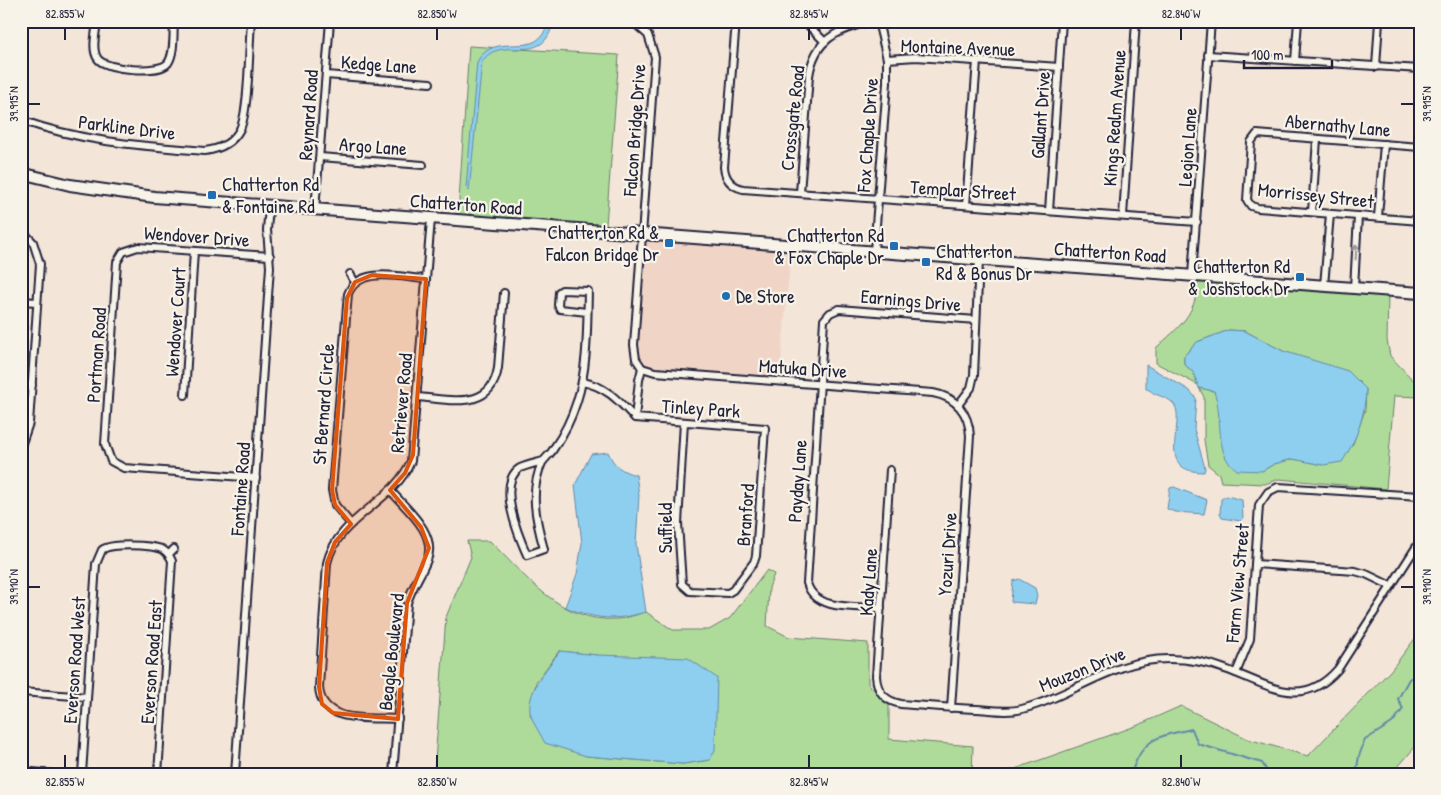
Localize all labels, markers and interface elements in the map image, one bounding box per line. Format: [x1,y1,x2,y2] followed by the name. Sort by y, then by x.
[46,5,85,22] text: 82.855°W
[417,5,457,22] text: 82.850°W
[790,5,829,22] text: 82.845°W
[1162,5,1201,22] text: 82.840°W
[900,32,1016,62] street label: Montaine Avenue
[1244,38,1331,70] scale bar
[1251,44,1284,65] text: 100 m
[340,48,418,80] street label: Kedge Lane
[1096,48,1132,187] street label: Kings Realm Avenue
[616,63,652,198] street label: Falcon Bridge Drive
[774,64,811,172] street label: Crossgate Road
[292,68,324,161] street label: Reynard Road
[1024,70,1056,160] street label: Gallant Drive
[850,77,884,194] street label: Fox Chaple Drive
[5,86,22,122] text: 39.915°N
[1418,86,1435,122] text: 39.915°N
[1171,106,1203,187] street label: Legion Lane
[1284,107,1392,143] street label: Abernathy Lane
[77,108,177,146] street label: Parkline Drive
[338,131,408,161] street label: Argo Lane
[222,171,320,219] place label: Chatterton Rd & Fontaine Rd
[909,173,1017,207] street label: Templar Street
[1257,176,1376,214] street label: Morrissey Street
[409,187,523,221] street label: Chatterton Road
[206,189,218,201] marker: Chatterton Rd & Fontaine Rd
[143,219,251,253] street label: Wendover Drive
[545,219,660,267] place label: Chatterton Rd & Falcon Bridge Dr
[775,222,885,270] place label: Chatterton Rd & Fox Chaple Dr
[1053,235,1167,269] street label: Chatterton Road
[663,237,675,249] marker: Chatterton Rd & Falcon Bridge Dr
[936,238,1033,286] place label: Chatterton Rd & Bonus Dr
[888,240,900,252] marker: Chatterton Rd & Fox Chaple Dr
[1351,244,1360,260] one-way arrow
[1188,253,1291,301] place label: Chatterton Rd & Joshstock Dr
[920,256,932,268] marker: Chatterton Rd & Bonus Dr
[158,266,192,377] street label: Wendover Court
[1294,271,1306,283] marker: Chatterton Rd & Joshstock Dr
[736,283,795,309] place label: De Store
[860,283,963,317] street label: Earnings Drive
[720,290,732,302] marker: De Store
[80,306,112,403] street label: Portman Road
[306,342,340,465] street label: St Bernard Circle
[384,352,418,454] street label: Retriever Road
[758,352,848,384] street label: Matuka Drive
[661,392,741,424] street label: Tinley Park
[781,438,813,523] street label: Payday Lane
[224,441,256,537] street label: Fontaine Road
[730,482,760,547] street label: Branford
[652,502,678,553] street label: Suffield
[931,511,963,597] street label: Yozuri Drive
[1219,522,1255,644] street label: Farm View Street
[853,547,883,617] street label: Kady Lane
[5,569,22,605] text: 39.910°N
[1418,569,1435,605] text: 39.910°N
[372,592,410,712] street label: Beagle Boulevard
[57,595,91,724] street label: Everson Road West
[134,599,168,725] street label: Everson Road East
[1035,640,1129,698] street label: Mouzon Drive
[46,773,85,790] text: 82.855°W
[417,773,457,790] text: 82.850°W
[790,773,829,790] text: 82.845°W
[1162,773,1201,790] text: 82.840°W

